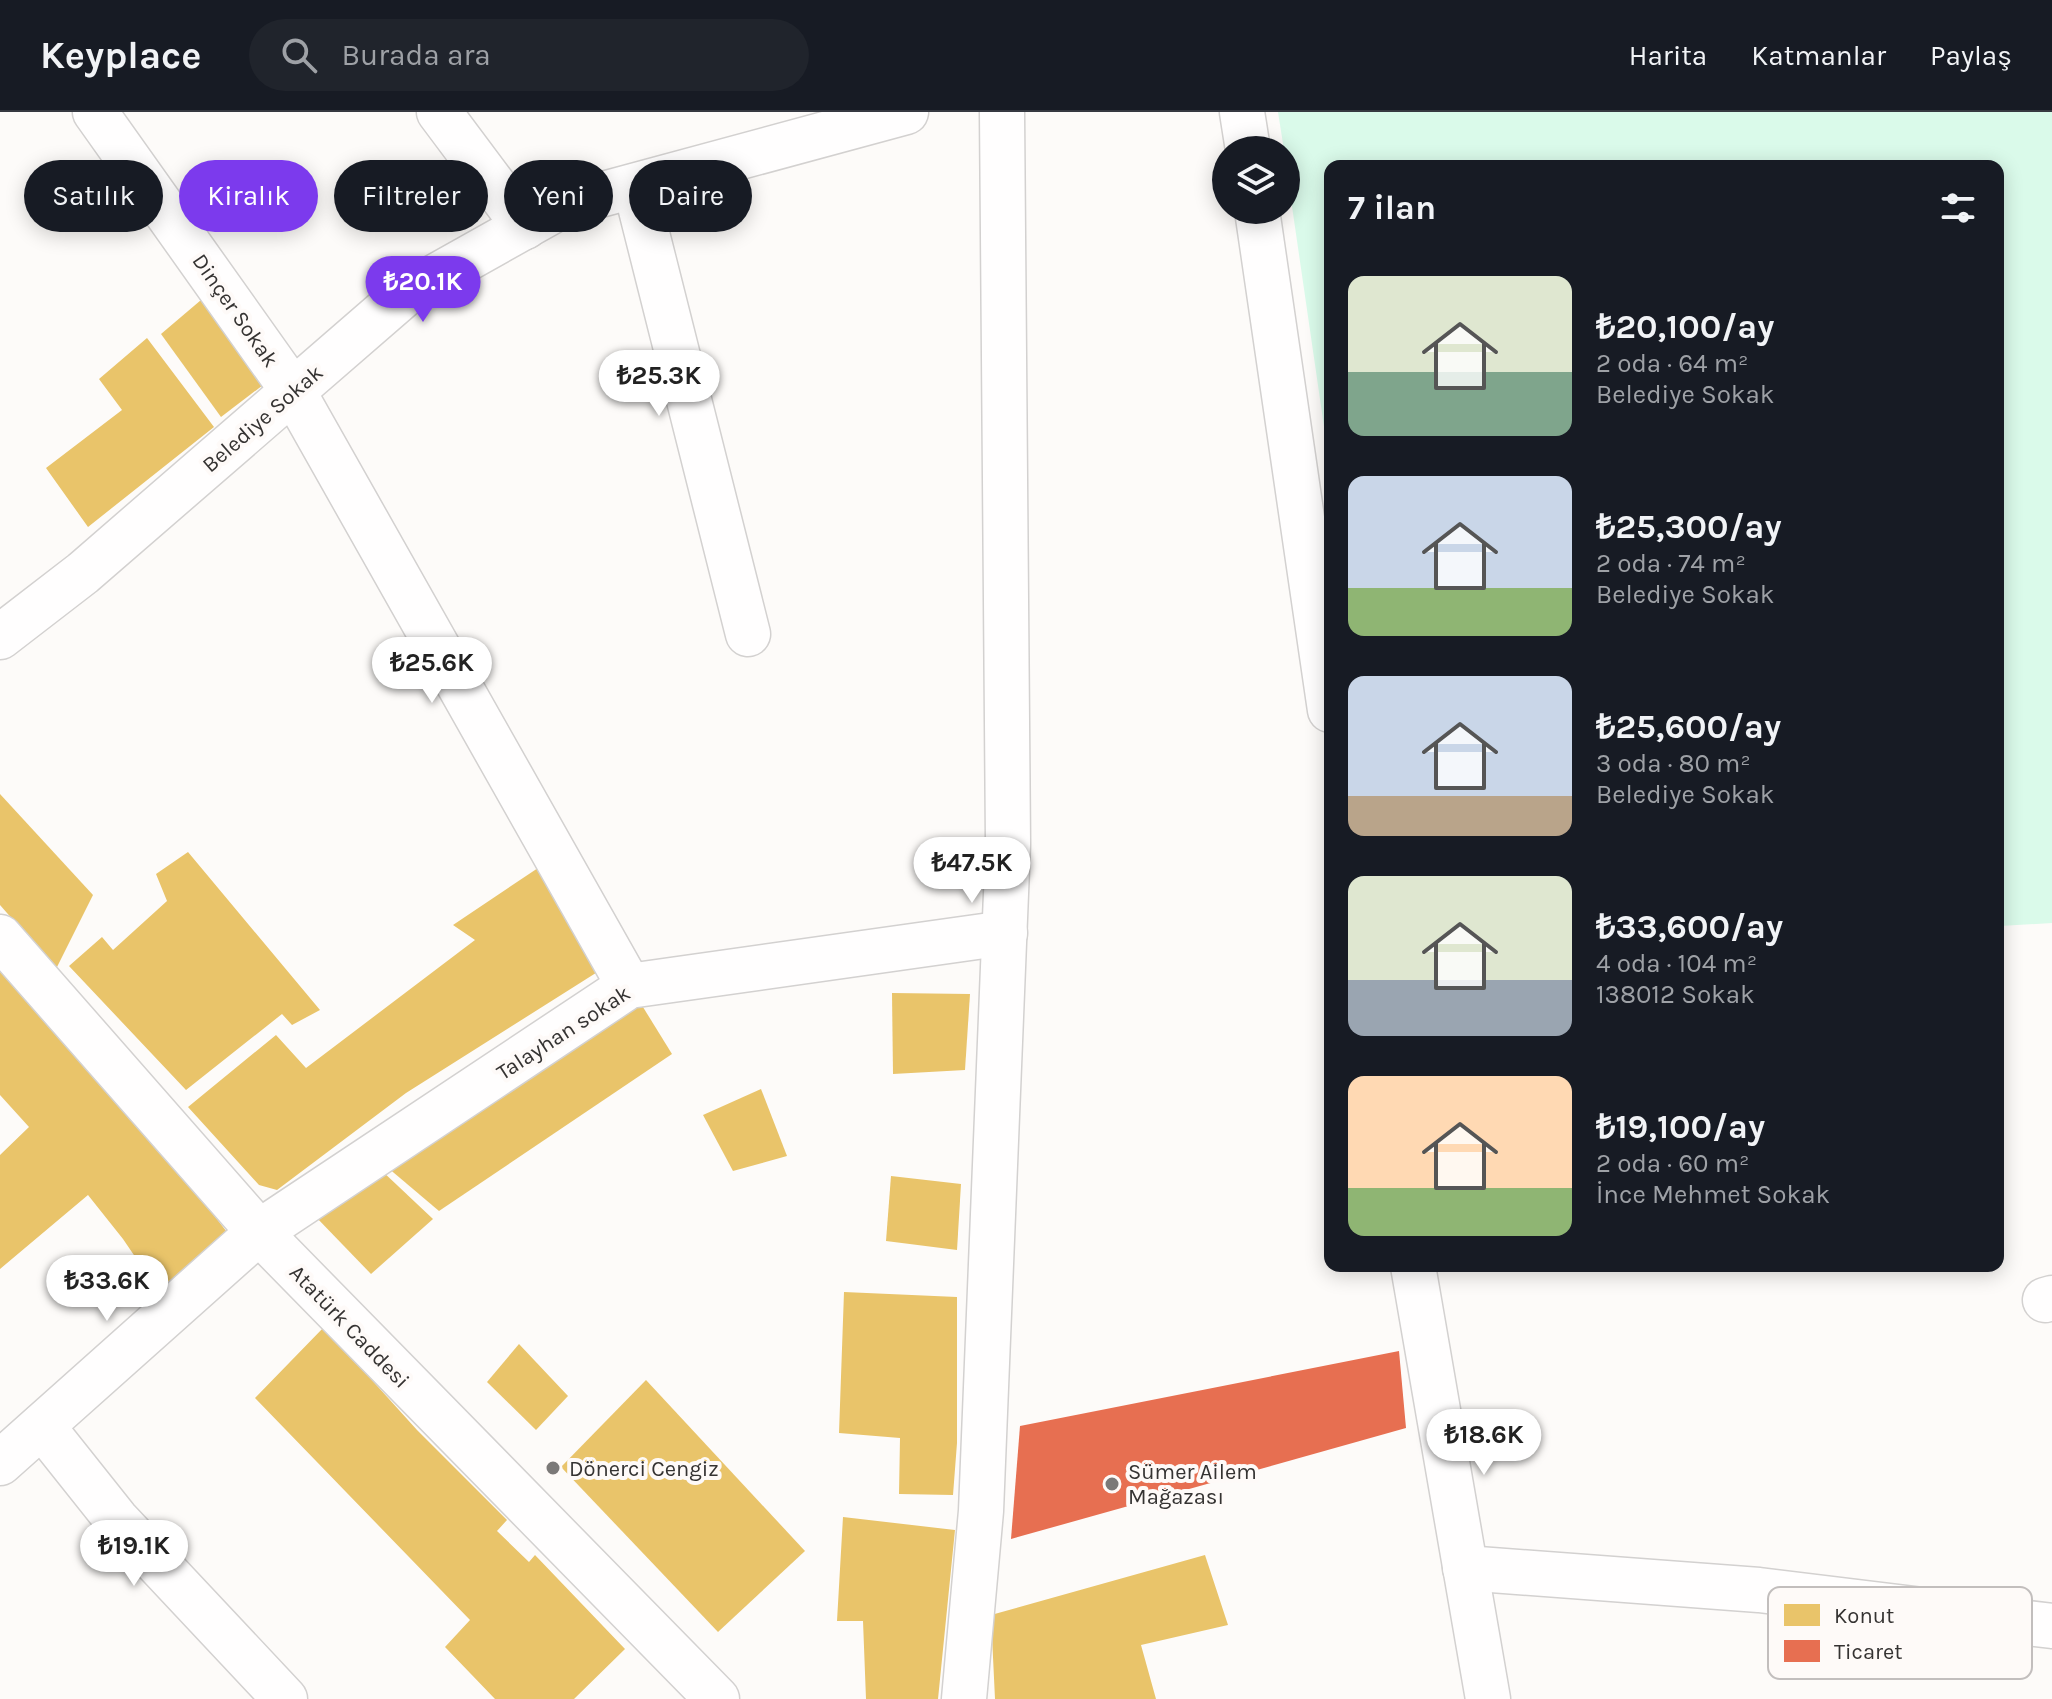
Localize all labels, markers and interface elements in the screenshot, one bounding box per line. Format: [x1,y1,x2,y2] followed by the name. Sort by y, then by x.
[249,19,809,91] search box
[40,33,201,78] text: Keyplace
[277,33,321,77] icon: search
[341,37,491,73] text: Burada ara
[1629,39,1707,72] text: Harita
[1751,39,1886,72] text: Katmanlar
[1930,39,2012,72] text: Paylaş
[1212,136,1300,224] map controls
[1212,136,1300,224] button: layers
[24,160,163,232] chip: Satılık
[179,160,318,232] chip: Kiralık
[334,160,488,232] chip: Filtreler
[504,160,613,232] chip: Yeni
[629,160,752,232] chip: Daire
[1936,186,1980,230] icon: filters
[1348,188,1436,228] text: 7 ilan
[187,249,284,372] street label: Dinçer Sokak
[358,256,488,324] pin: ₺20.1K
[384,266,462,297] text: ₺20.1K
[1596,307,1774,347] text: ₺20,100/ay
[1412,308,1508,404] icon: home
[1596,348,1749,379] text: 2 oda · 64 m²
[594,350,724,418] pin: ₺25.3K
[197,359,328,478] street label: Belediye Sokak
[617,360,701,391] text: ₺25.3K
[1596,379,1774,410] text: Belediye Sokak
[1596,507,1782,547] text: ₺25,300/ay
[1412,508,1508,604] icon: home
[1596,548,1746,579] text: 2 oda · 74 m²
[1596,579,1774,610] text: Belediye Sokak
[367,637,497,705] pin: ₺25.6K
[390,647,474,678] text: ₺25.6K
[1596,707,1781,747] text: ₺25,600/ay
[1412,708,1508,804] icon: home
[1596,748,1751,779] text: 3 oda · 80 m²
[1596,779,1774,810] text: Belediye Sokak
[907,837,1037,905] pin: ₺47.5K
[931,847,1013,878] text: ₺47.5K
[1596,907,1783,947] text: ₺33,600/ay
[1412,908,1508,1004] icon: home
[1596,948,1757,979] text: 4 oda · 104 m²
[1596,979,1755,1010] text: 138012 Sokak
[492,980,635,1086] street label: Talayhan sokak
[1596,1107,1765,1147] text: ₺19,100/ay
[1412,1108,1508,1204] icon: home
[1596,1148,1749,1179] text: 2 oda · 60 m²
[1596,1179,1830,1210] text: İnce Mehmet Sokak
[42,1255,172,1323] pin: ₺33.6K
[284,1260,415,1394] street label: Atatürk Caddesi
[64,1265,150,1296] text: ₺33.6K
[1419,1409,1549,1477] pin: ₺18.6K
[1444,1419,1524,1450] text: ₺18.6K
[569,1456,719,1482] place label: Dönerci Cengiz
[544,1459,562,1477] marker: Dönerci Cengiz
[1128,1459,1257,1510] place label: Sümer Ailem Mağazası
[1103,1475,1121,1493] marker: Sümer Ailem Mağazası
[69,1520,199,1588] pin: ₺19.1K
[98,1530,170,1561] text: ₺19.1K
[1768,1587,2032,1679] legend
[1834,1603,1894,1629] text: Konut
[1834,1639,1903,1665] text: Ticaret

